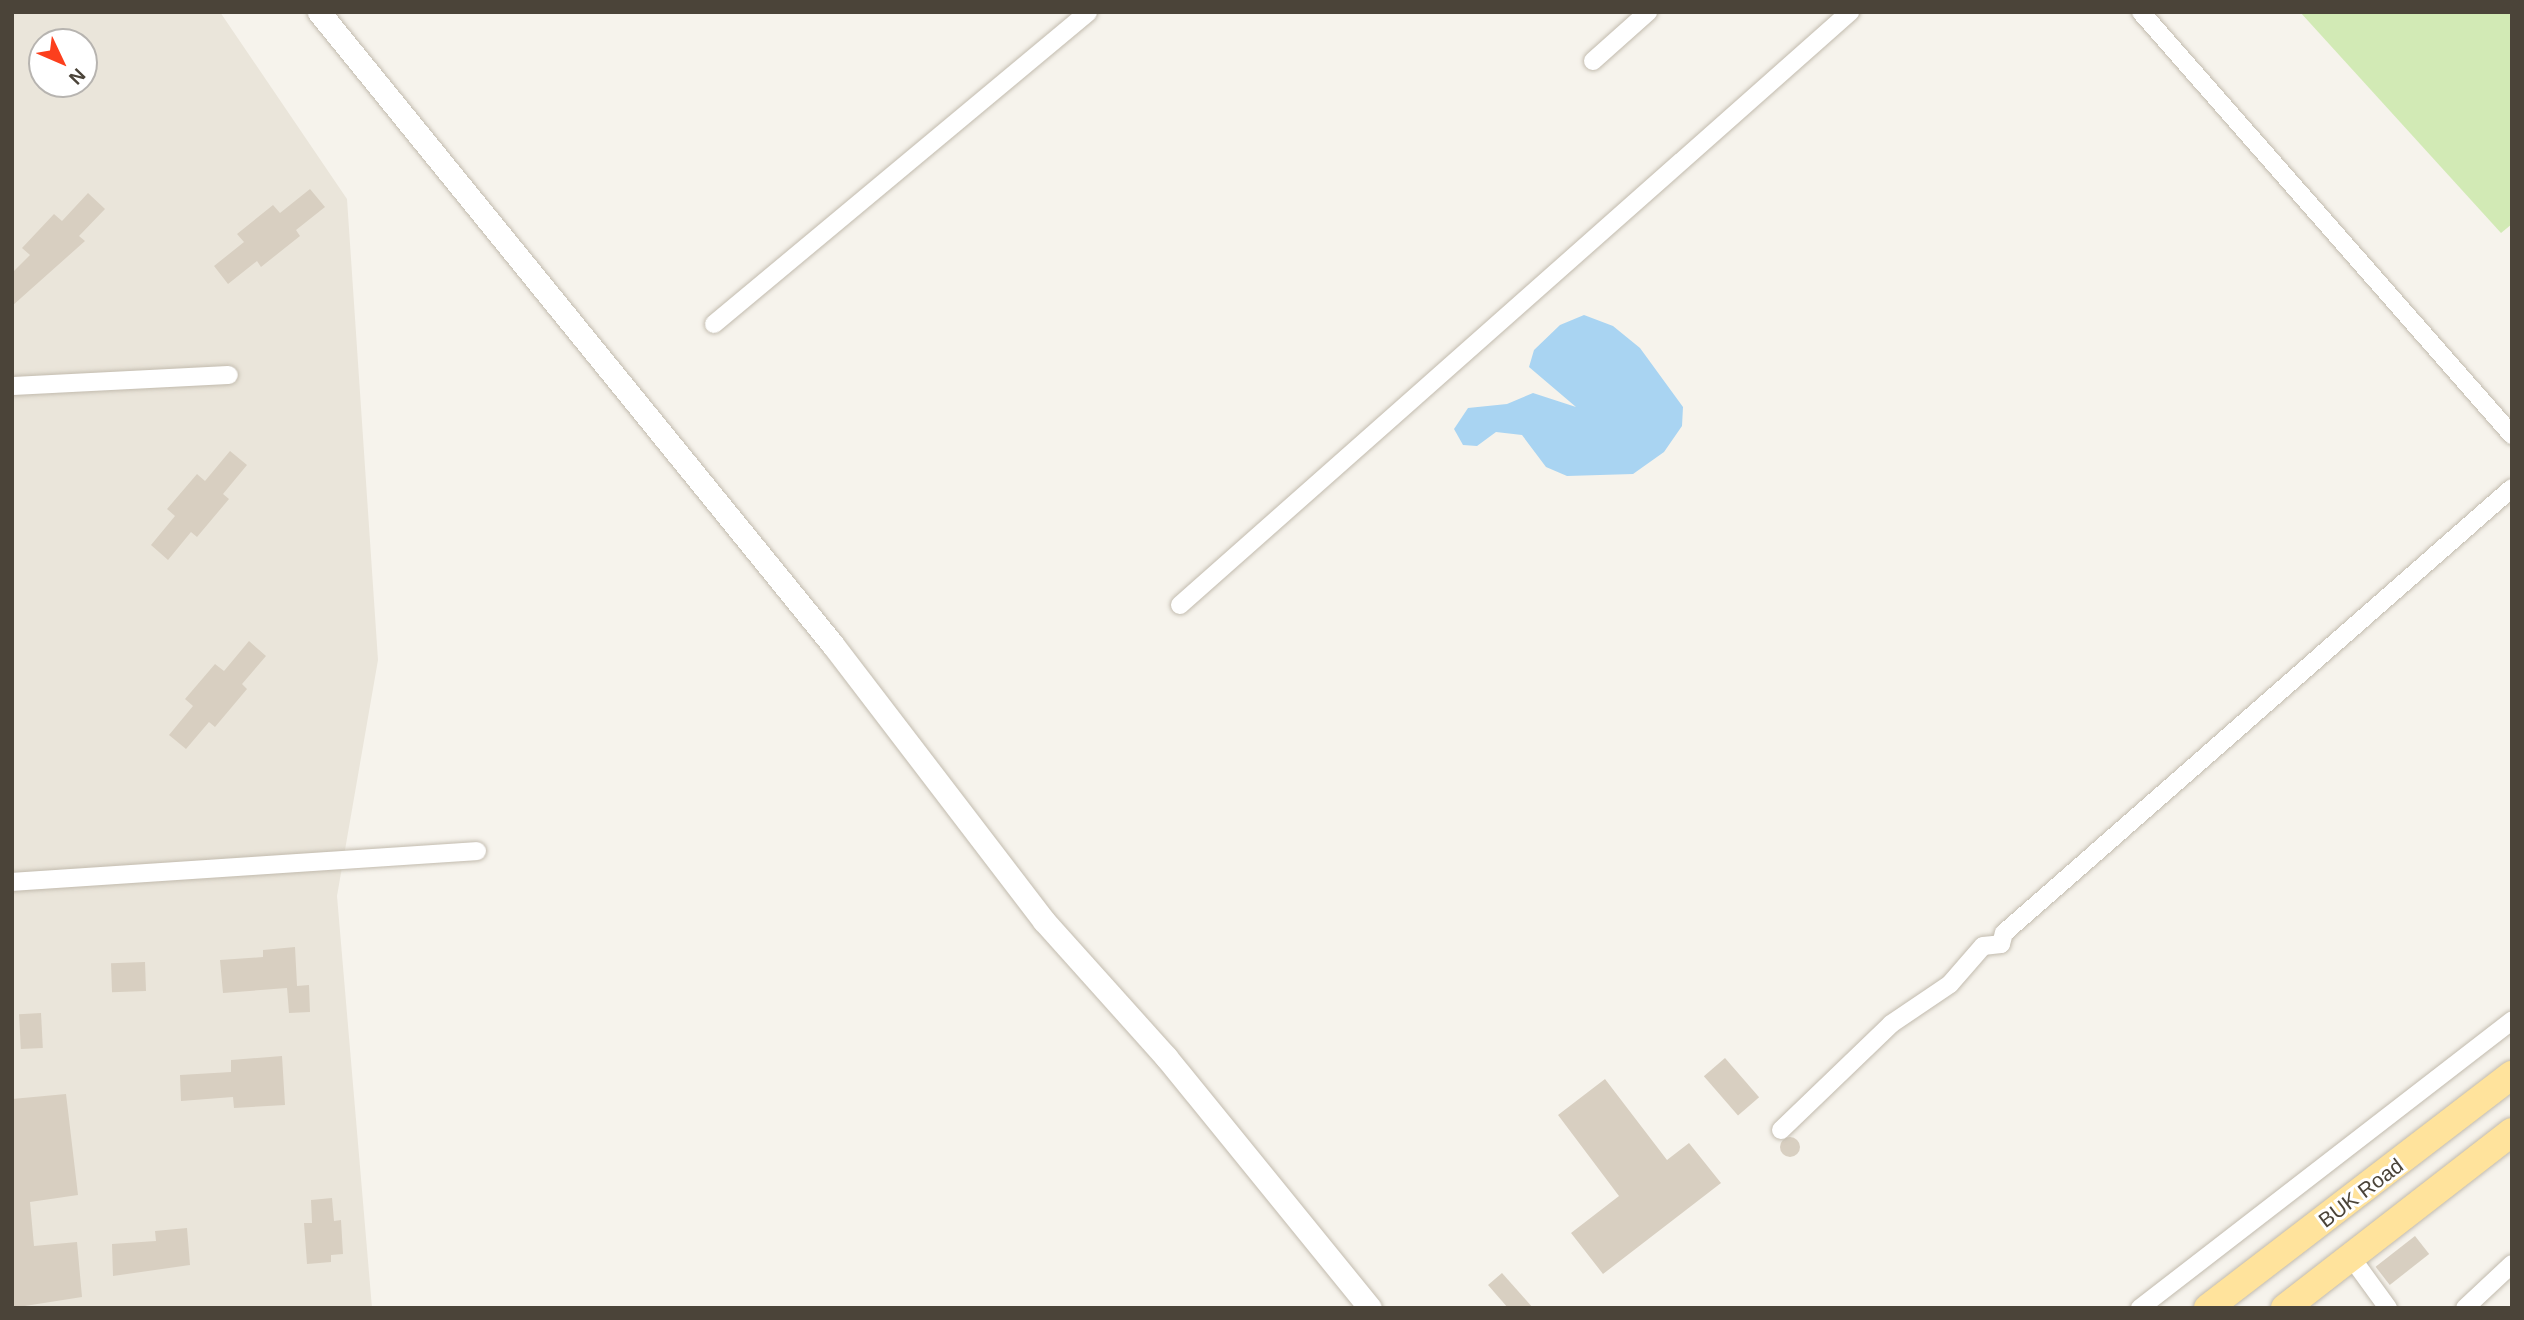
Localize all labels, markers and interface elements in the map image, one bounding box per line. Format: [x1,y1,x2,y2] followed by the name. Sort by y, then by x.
[28,28,98,98] north arrow
[65,64,89,89] text: N
[2314,1153,2408,1233] street label: BUK Road

